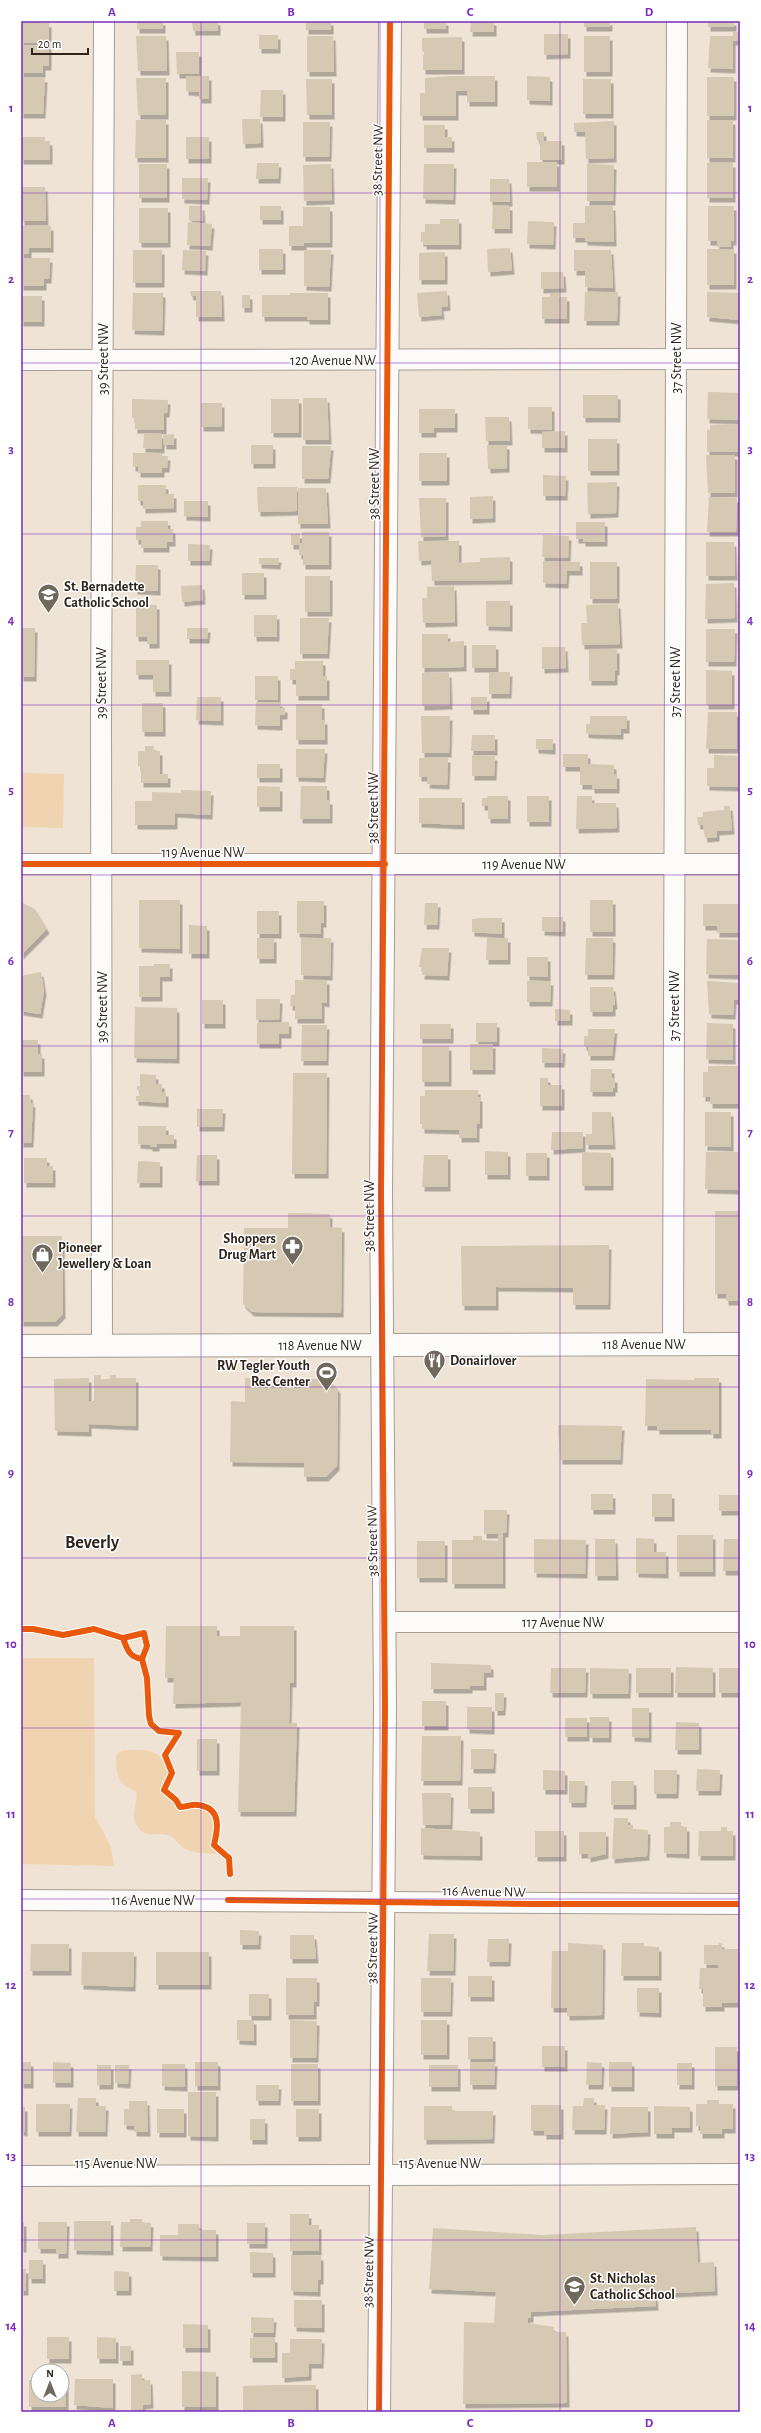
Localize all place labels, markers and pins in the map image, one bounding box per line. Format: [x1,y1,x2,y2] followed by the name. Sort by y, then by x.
[64,580,149,610] place label: St. Bernadette Catholic School
[35,581,61,614] school or university icon: St. Bernadette Catholic School
[218,1232,276,1262] place label: Shoppers Drug Mart
[279,1233,305,1266] pharmacy icon: Shoppers Drug Mart
[58,1241,151,1271] place label: Pioneer Jewellery & Loan
[29,1242,55,1275] shop icon: Pioneer Jewellery & Loan
[422,1347,448,1380] restaurant icon: Donairlover
[450,1354,517,1368] place label: Donairlover
[217,1359,310,1389] place label: RW Tegler Youth Rec Center
[313,1360,339,1393] sports icon: RW Tegler Youth Rec Center
[590,2272,675,2302] place label: St. Nicholas Catholic School
[562,2273,588,2306] school or university icon: St. Nicholas Catholic School

